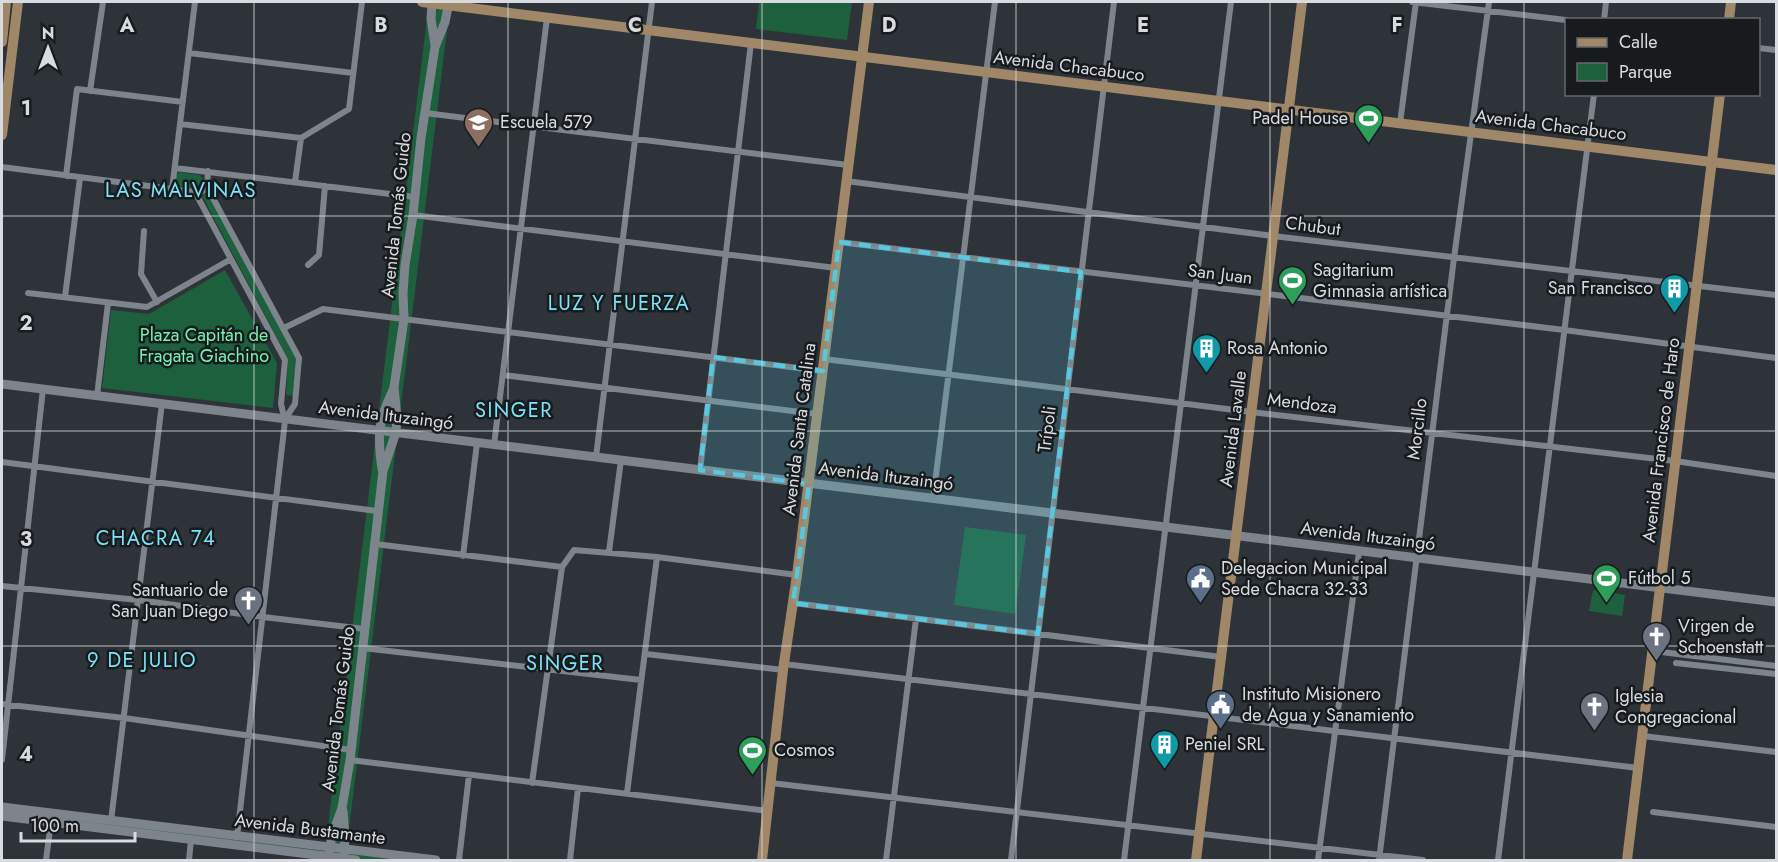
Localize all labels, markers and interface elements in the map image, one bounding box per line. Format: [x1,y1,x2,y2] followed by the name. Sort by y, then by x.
[119,11,135,40] text: A
[374,11,388,40] text: B
[628,11,642,40] text: C
[882,11,896,40] text: D
[1137,11,1149,40] text: E
[1391,11,1403,40] text: F
[18,18,78,78] north arrow
[1565,18,1760,96] legend
[42,22,54,45] text: N
[1619,29,1658,55] text: Calle
[992,44,1146,88] street label: Avenida Chacabuco
[1619,59,1672,85] text: Parque
[21,94,31,123] text: 1
[1353,102,1385,144] sports icon: Padel House
[1474,103,1628,147] street label: Avenida Chacabuco
[1252,105,1348,131] place label: Padel House
[463,106,495,148] school or university icon: Escuela 579
[500,109,593,135] place label: Escuela 579
[374,131,418,299] street label: Avenida Tomás Guido
[105,176,257,205] district label: LAS MALVINAS
[1284,210,1343,242] street label: Chubut
[1186,257,1254,291] street label: San Juan
[1313,257,1447,304] place label: Sagitarium Gimnasia artística
[1276,264,1308,306] sports icon: Sagitarium Gimnasia artística
[1658,272,1690,314] building icon: San Francisco
[1548,275,1653,301] place label: San Francisco
[548,289,690,318] district label: LUZ Y FUERZA
[19,309,33,338] text: 2
[139,322,269,369] park label: Plaza Capitán de Fragata Giachino
[1190,332,1222,374] building icon: Rosa Antonio
[1227,335,1328,361] place label: Rosa Antonio
[1636,336,1686,544] street label: Avenida Francisco de Haro
[776,341,822,517] street label: Avenida Santa Catalina
[1213,369,1253,489] street label: Avenida Lavalle
[1266,386,1338,420] street label: Mendoza
[317,394,455,436] street label: Avenida Ituzaingó
[475,396,553,425] district label: SINGER
[1400,397,1434,461] street label: Morcillo
[1031,404,1063,454] street label: Trípoli
[817,455,955,497] street label: Avenida Ituzaingó
[1299,515,1437,557] street label: Avenida Ituzaingó
[96,524,216,553] district label: CHACRA 74
[20,525,32,554] text: 3
[1221,555,1387,602] place label: Delegacion Municipal Sede Chacra 32-33
[1184,562,1216,604] public building icon: Delegacion Municipal Sede Chacra 32-33
[1591,562,1623,604] sports icon: Fútbol 5
[1628,565,1691,591] place label: Fútbol 5
[111,577,228,624] place label: Santuario de San Juan Diego
[233,584,265,626] church icon: Santuario de San Juan Diego
[1678,613,1764,660] place label: Virgen de Schoenstatt
[1641,620,1673,662] church icon: Virgen de Schoenstatt
[315,625,361,793] street label: Avenida Tomás Guido
[87,646,197,675] district label: 9 DE JULIO
[526,649,604,678] district label: SINGER
[1242,681,1414,728] place label: Instituto Misionero de Agua y Sanamiento
[1615,683,1736,730] place label: Iglesia Congregacional
[1205,688,1237,730] public building icon: Instituto Misionero de Agua y Sanamiento
[1578,690,1610,732] church icon: Iglesia Congregacional
[1148,728,1180,770] building icon: Peniel SRL
[1185,731,1265,757] place label: Peniel SRL
[737,734,769,776] sports icon: Cosmos
[774,737,835,763] place label: Cosmos
[19,740,33,769] text: 4
[21,805,135,843] scale bar
[233,807,387,851] street label: Avenida Bustamante
[30,813,79,839] text: 100 m

